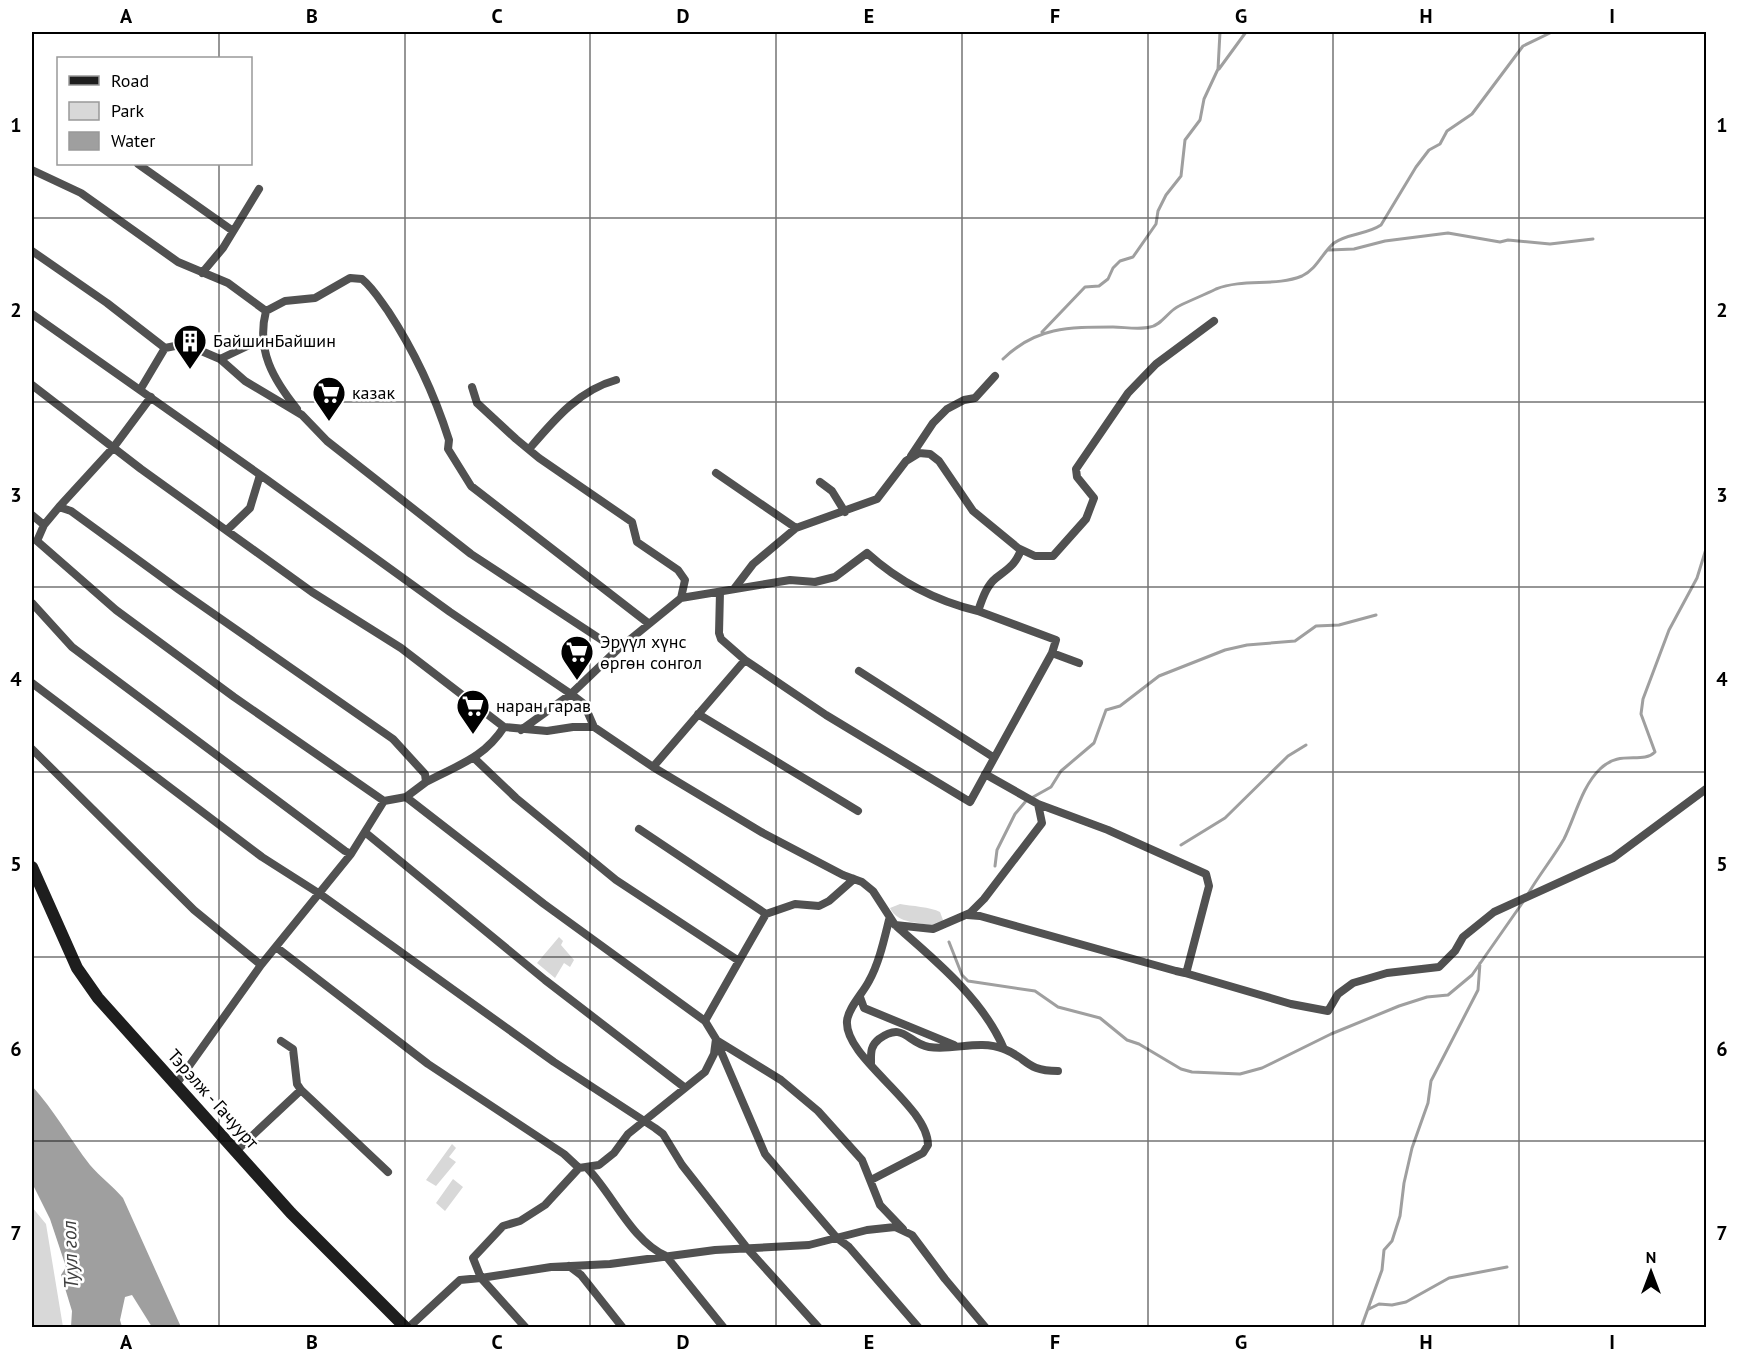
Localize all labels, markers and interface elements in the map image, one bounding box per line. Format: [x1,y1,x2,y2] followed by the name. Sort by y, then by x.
[120,3,133,29] text: A
[306,3,318,29] text: B
[491,3,503,29] text: C
[677,3,690,29] text: D
[864,3,874,29] text: E
[1050,3,1060,29] text: F
[1235,3,1247,29] text: G
[1419,3,1433,29] text: H
[1609,3,1615,29] text: I
[57,57,252,165] legend
[111,69,149,92] text: Road
[111,99,144,122] text: Park
[10,112,22,138] text: 1
[1716,112,1728,138] text: 1
[111,129,155,152] text: Water
[10,297,22,323] text: 2
[1716,297,1728,323] text: 2
[172,323,208,370] building icon: БайшинБайшин
[213,329,336,352] place label: БайшинБайшин
[311,375,347,422] supermarket icon: казак
[352,381,395,404] place label: казак
[10,482,22,508] text: 3
[1716,482,1728,508] text: 3
[600,630,702,674] place label: Эрүүл хүнс өргөн сонгол
[559,634,595,681] supermarket icon: Эрүүл хүнс өргөн сонгол
[10,666,22,692] text: 4
[1716,666,1728,692] text: 4
[455,688,491,735] supermarket icon: наран гарав
[496,694,591,717] place label: наран гарав
[10,851,22,877] text: 5
[1716,851,1728,877] text: 5
[10,1036,22,1062] text: 6
[1716,1036,1728,1062] text: 6
[163,1044,265,1154] street label: Тэрэлж - Гачуурт
[10,1220,22,1246] text: 7
[56,1220,84,1290] water label: Туул гол
[1716,1220,1728,1246] text: 7
[1621,1242,1681,1302] north arrow
[1646,1247,1656,1267] text: N
[120,1329,133,1355] text: A
[306,1329,318,1355] text: B
[491,1329,503,1355] text: C
[677,1329,690,1355] text: D
[864,1329,874,1355] text: E
[1050,1329,1060,1355] text: F
[1235,1329,1247,1355] text: G
[1419,1329,1433,1355] text: H
[1609,1329,1615,1355] text: I

